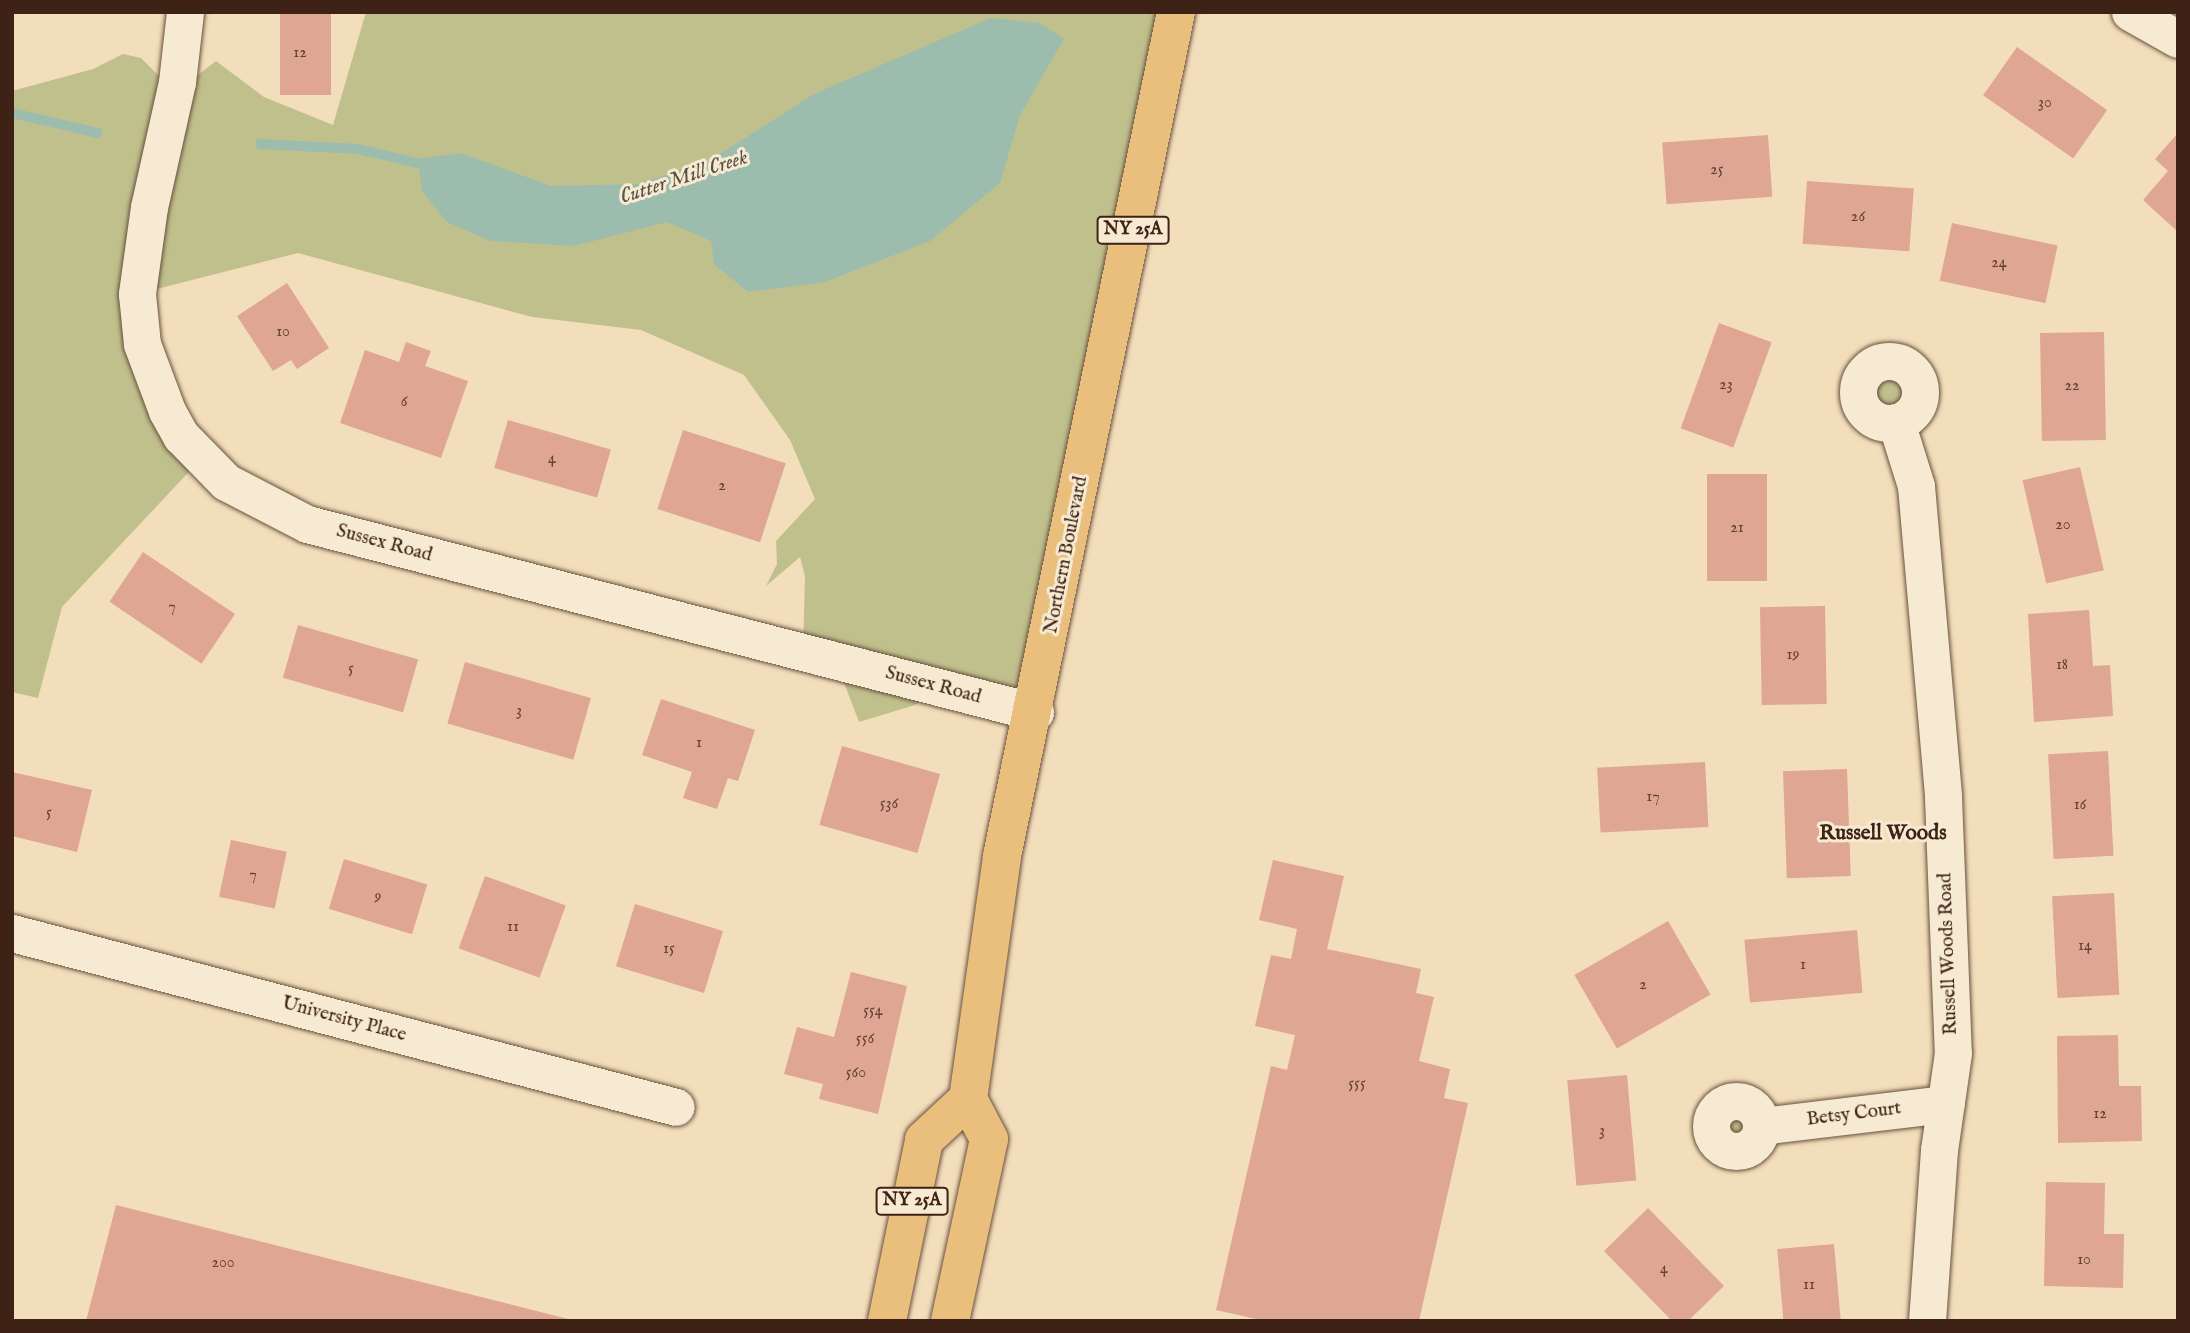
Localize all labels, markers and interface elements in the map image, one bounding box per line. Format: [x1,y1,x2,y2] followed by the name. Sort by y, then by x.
[293,43,307,63] house number: 12
[2038,93,2052,113] house number: 30
[617,145,751,211] water label: Cutter Mill Creek
[1710,160,1724,180] house number: 25
[1851,207,1865,227] house number: 26
[1096,215,1170,244] road number: NY 25A
[1991,253,2007,273] house number: 24
[276,322,290,342] house number: 10
[1719,375,1733,395] house number: 23
[2064,376,2080,396] house number: 22
[401,392,407,412] house number: 6
[548,449,556,469] house number: 4
[1041,474,1093,636] street label: Northern Boulevard
[718,476,726,496] house number: 2
[2055,515,2071,535] house number: 20
[1730,518,1744,538] house number: 21
[334,520,434,568] street label: Sussex Road
[168,597,176,617] house number: 7
[1787,645,1799,665] house number: 19
[2056,655,2068,675] house number: 18
[348,659,354,679] house number: 5
[883,662,983,710] street label: Sussex Road
[516,701,522,721] house number: 3
[696,733,702,753] house number: 1
[1646,787,1660,807] house number: 17
[880,794,898,814] house number: 536
[2074,795,2086,815] house number: 16
[46,803,52,823] house number: 5
[1819,821,1947,847] district label: Russell Woods
[249,865,257,885] house number: 7
[1935,872,1963,1036] street label: Russell Woods Road
[375,887,381,907] house number: 9
[507,917,519,937] house number: 11
[2078,936,2092,956] house number: 14
[663,939,675,959] house number: 15
[1800,955,1806,975] house number: 1
[1639,975,1647,995] house number: 2
[279,992,409,1048] street label: University Place
[863,1001,883,1021] house number: 554
[856,1029,874,1049] house number: 556
[846,1063,866,1083] house number: 560
[1348,1074,1366,1094] house number: 555
[1805,1098,1903,1132] street label: Betsy Court
[2093,1104,2107,1124] house number: 12
[1599,1121,1605,1141] house number: 3
[875,1186,949,1216] road number: NY 25A
[2077,1250,2091,1270] house number: 10
[211,1253,235,1273] house number: 200
[1660,1259,1668,1279] house number: 4
[1803,1275,1815,1295] house number: 11

